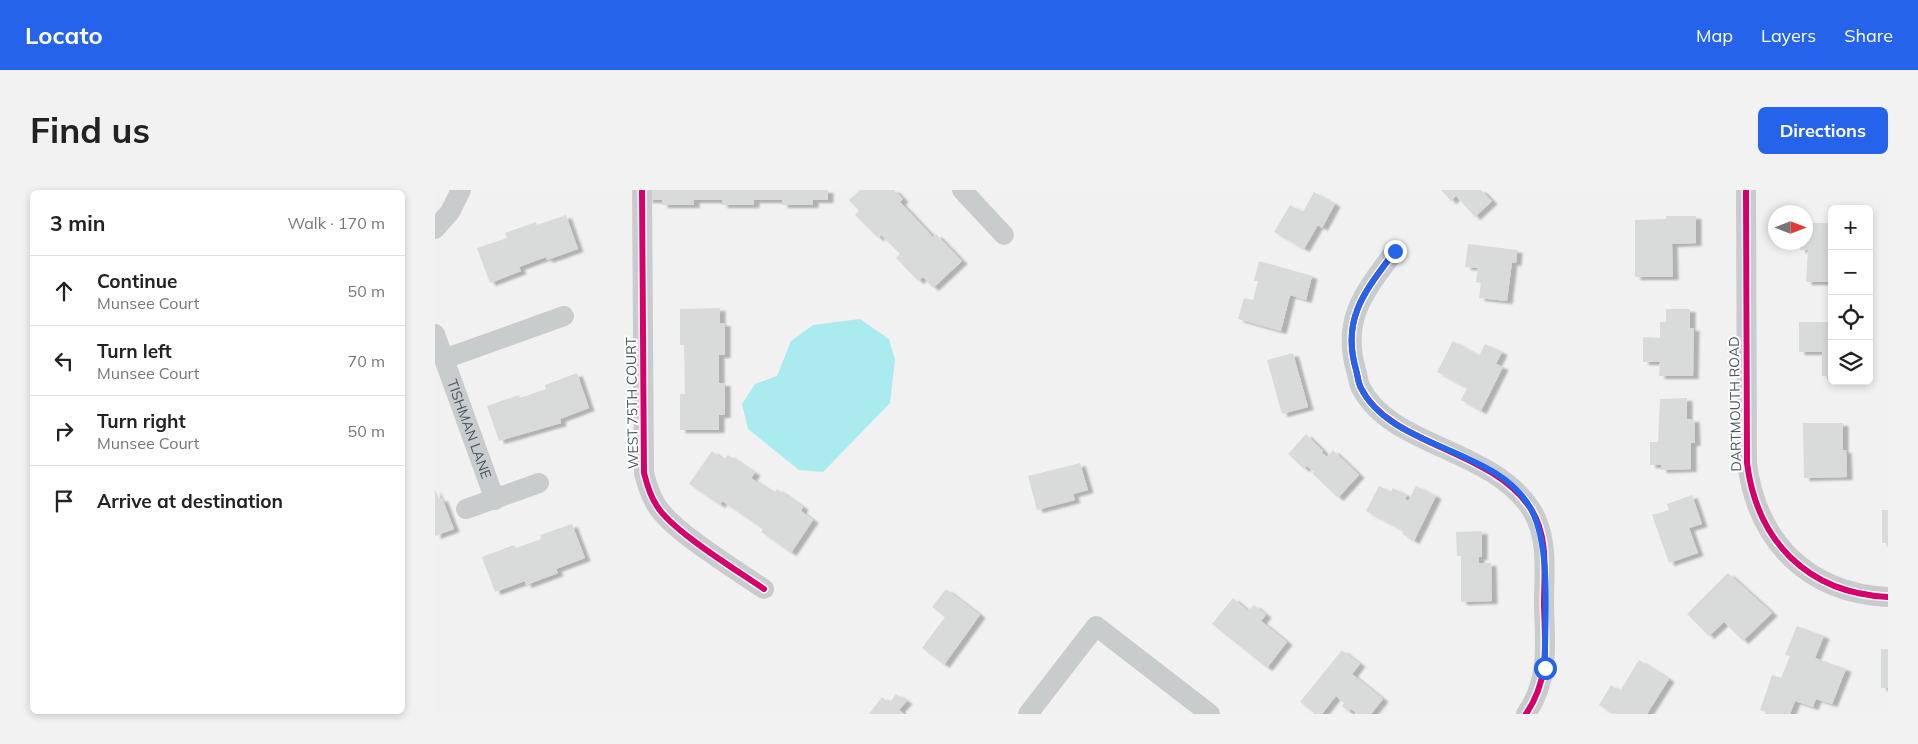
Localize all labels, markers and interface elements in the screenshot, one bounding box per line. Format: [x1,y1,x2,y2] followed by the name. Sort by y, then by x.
[25,20,103,50] text: Locato
[1696,24,1733,47] text: Map
[1761,24,1816,47] text: Layers
[1844,24,1893,47] text: Share
[1758,107,1888,154] button: Directions
[30,108,150,152] text: Find us
[1768,205,1813,250] north arrow
[1828,205,1873,385] map controls
[1828,205,1873,250] button: +
[50,210,105,236] text: 3 min
[287,213,385,233] text: Walk · 170 m
[1384,240,1407,263] route end
[1828,250,1873,295] button: −
[97,269,177,293] text: Continue
[50,277,78,305] icon: ahead
[348,281,385,301] text: 50 m
[97,293,199,313] text: Munsee Court
[1828,295,1873,340] button: locate
[622,336,642,469] street label: WEST 75TH COURT
[1725,336,1745,472] street label: DARTMOUTH ROAD
[97,339,172,363] text: Turn left
[1828,340,1873,385] button: layers
[50,347,78,375] icon: left
[348,351,385,371] text: 70 m
[97,363,199,383] text: Munsee Court
[443,377,496,481] street label: TISHMAN LANE
[97,409,186,433] text: Turn right
[50,417,78,445] icon: right
[348,421,385,441] text: 50 m
[97,433,199,453] text: Munsee Court
[50,487,78,515] icon: arrive
[97,489,283,513] text: Arrive at destination
[1534,657,1557,680] route start

